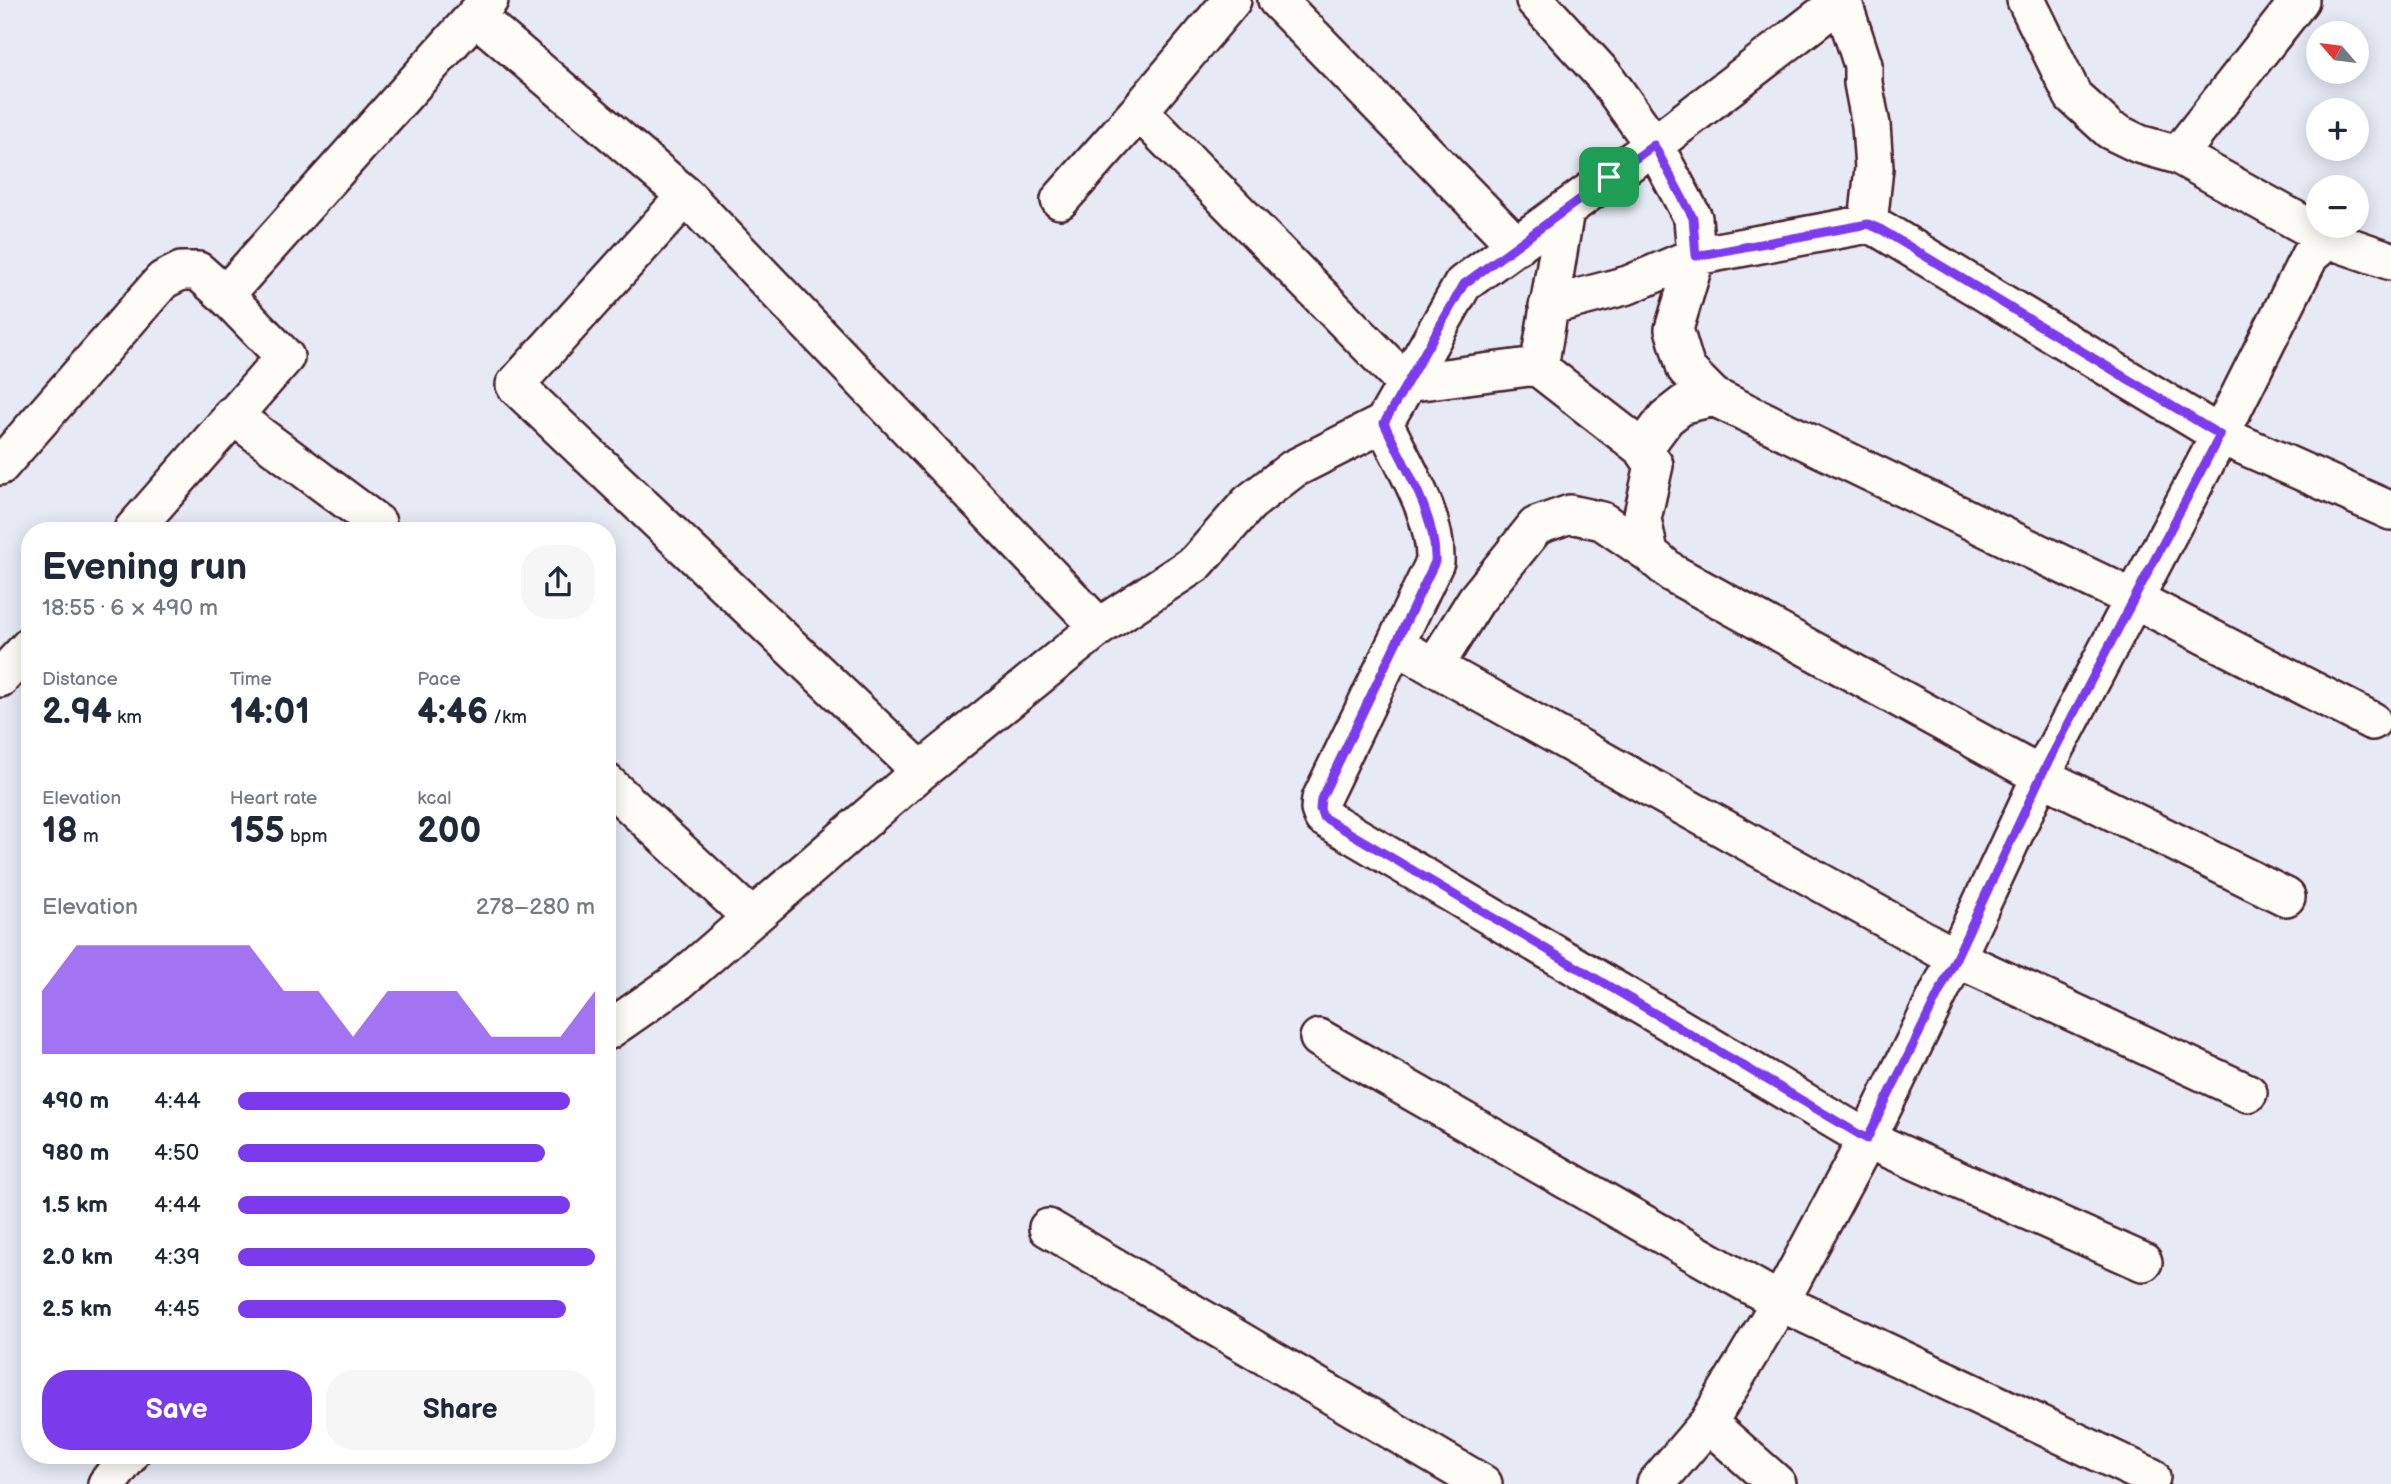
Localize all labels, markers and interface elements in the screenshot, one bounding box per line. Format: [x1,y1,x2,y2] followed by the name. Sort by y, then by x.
[2306,21,2370,84] north arrow
[2306,21,2369,238] map controls
[2306,98,2369,161] button: +
[1579,147,1639,207] pin
[1590,158,1628,196] icon: arrive
[2306,175,2369,238] button: −
[42,545,247,590] text: Evening run
[521,545,595,619] button: share
[42,594,218,622] text: 18:55 · 6 × 490 m
[42,668,118,691] text: Distance
[230,668,272,691] text: Time
[417,668,461,691] text: Pace
[42,691,112,734] text: 2.94
[230,691,310,734] text: 14:01
[417,691,488,734] text: 4:46
[112,706,142,729] text: km
[488,706,527,729] text: /km
[42,787,121,810] text: Elevation
[230,787,317,810] text: Heart rate
[417,787,451,810] text: kcal
[42,810,78,853] text: 18
[230,810,285,853] text: 155
[417,810,481,853] text: 200
[78,825,99,848] text: m
[285,825,327,848] text: bpm
[42,893,138,921] text: Elevation
[476,893,595,921] text: 278–280 m
[42,1087,109,1115] text: 490 m
[154,1087,201,1115] text: 4:44
[42,1139,109,1167] text: 980 m
[154,1139,199,1167] text: 4:50
[42,1191,108,1219] text: 1.5 km
[154,1191,201,1219] text: 4:44
[42,1243,113,1271] text: 2.0 km
[154,1243,200,1271] text: 4:39
[42,1295,112,1323] text: 2.5 km
[154,1295,200,1323] text: 4:45
[42,1370,312,1450] button: Save
[326,1370,595,1450] button: Share

